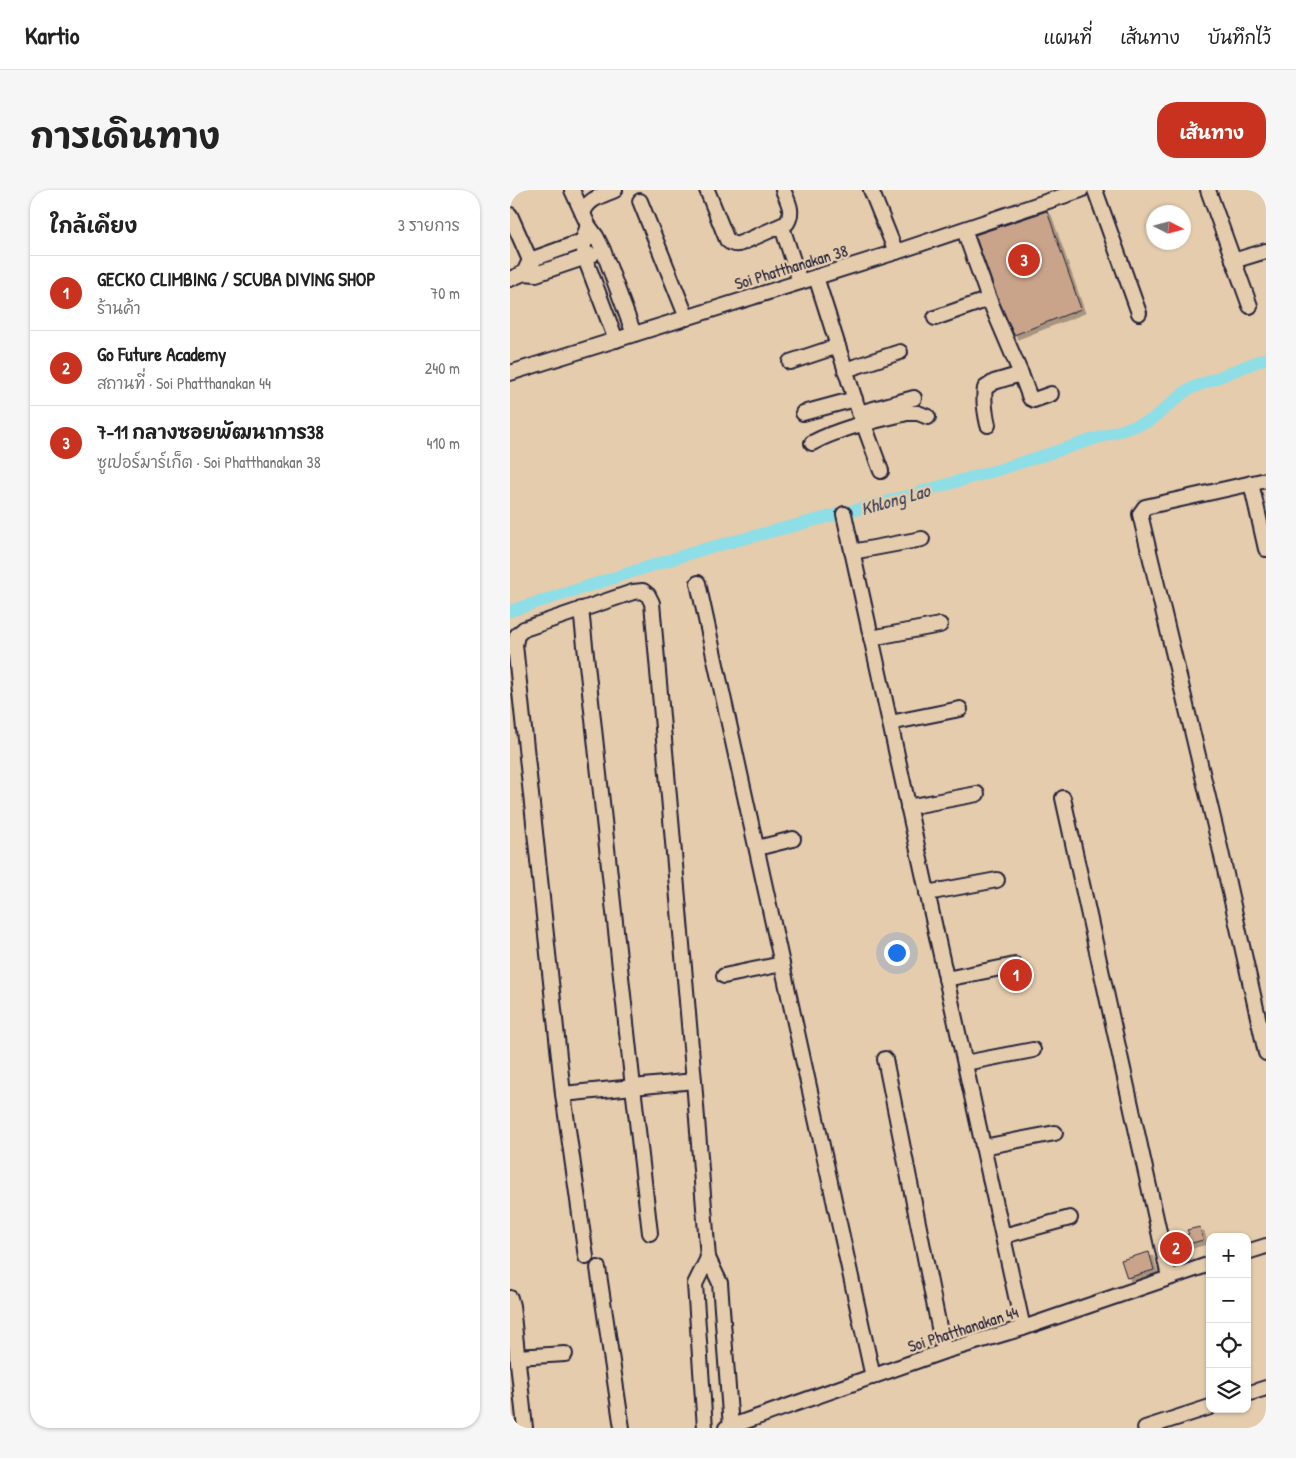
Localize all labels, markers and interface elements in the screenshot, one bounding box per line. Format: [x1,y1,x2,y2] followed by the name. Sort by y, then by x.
[25,19,80,51] text: Kartio
[1044,25,1092,50] text: แผนที่
[1120,25,1180,50] text: เส้นทาง
[1208,25,1271,50] text: บันทึกไว้
[1157,102,1266,158] button: เส้นทาง
[30,112,220,159] text: การเดินทาง
[1146,205,1191,250] north arrow
[50,211,137,240] text: ใกล้เคียง
[398,214,460,236] text: 3 รายการ
[732,239,850,295] street label: Soi Phatthanakan 38
[1008,241,1040,279] pin: 3
[97,266,376,292] text: GECKO CLIMBING / SCUBA DIVING SHOP
[63,282,69,304] text: 1
[430,282,460,304] text: 70 m
[97,297,141,319] text: ร้านค้า
[97,341,226,367] text: Go Future Academy
[62,357,70,379] text: 2
[425,357,460,379] text: 240 m
[97,372,271,394] text: สถานที่ · Soi Phatthanakan 44
[97,419,324,445] text: 7-11 กลางซอยพัฒนาการ38
[62,432,70,454] text: 3
[426,432,460,454] text: 410 m
[97,451,321,473] text: ซูเปอร์มาร์เก็ต · Soi Phatthanakan 38
[858,477,934,521] water label: Khlong Lao
[884,940,910,966] your location
[1000,956,1032,994] pin: 1
[1160,1229,1192,1267] pin: 2
[1206,1233,1251,1413] map controls
[1206,1233,1251,1278] button: +
[1206,1278,1251,1323] button: −
[905,1301,1021,1357] street label: Soi Phatthanakan 44
[1206,1323,1251,1368] button: locate
[1206,1368,1251,1413] button: layers

